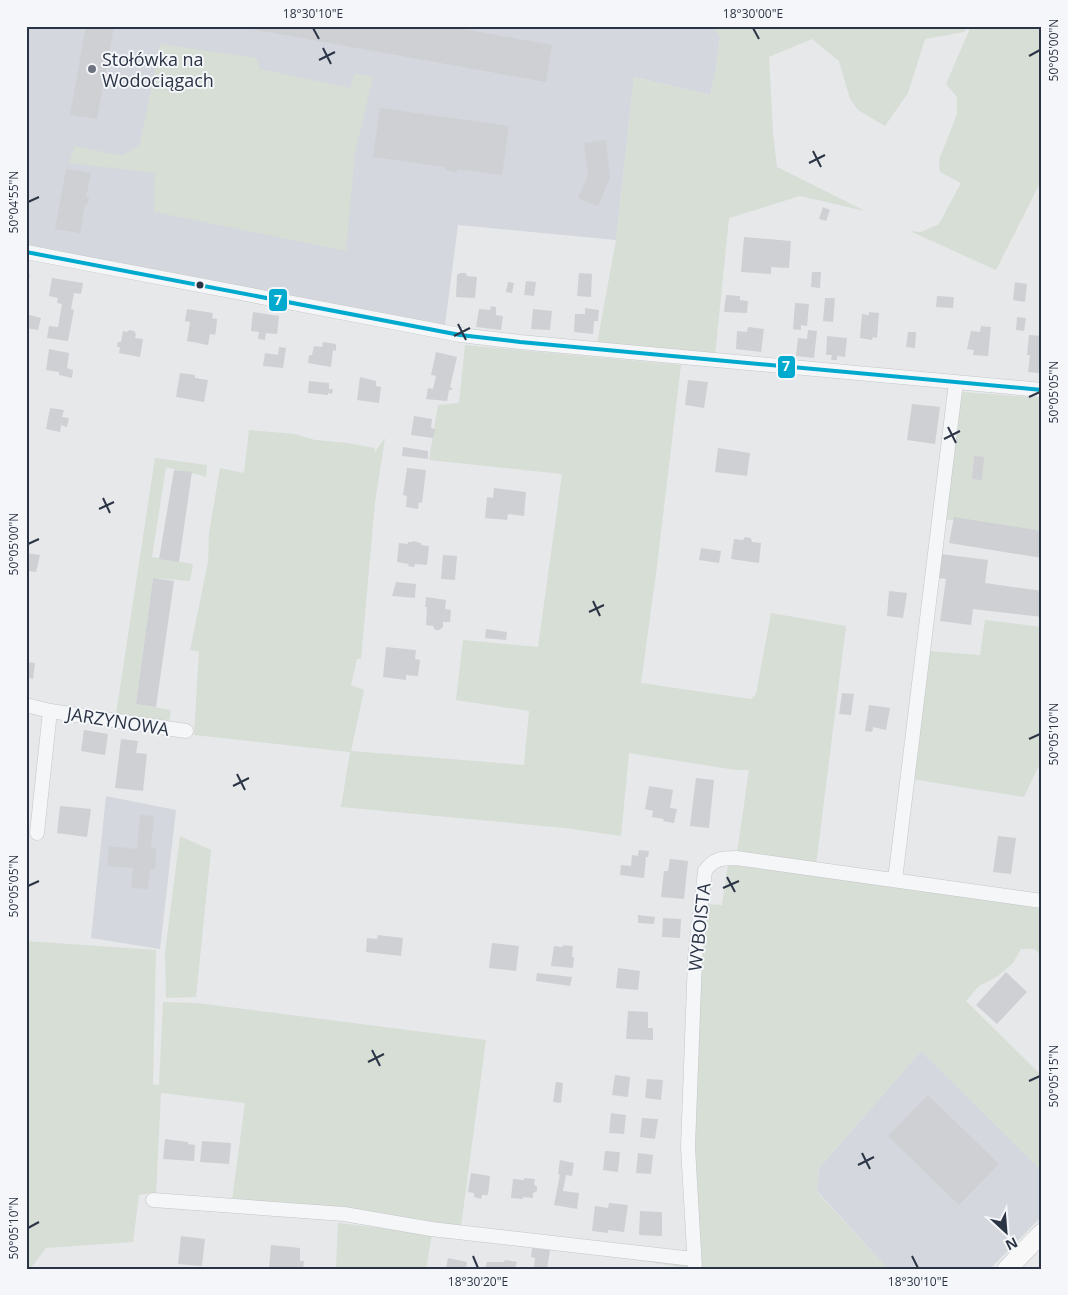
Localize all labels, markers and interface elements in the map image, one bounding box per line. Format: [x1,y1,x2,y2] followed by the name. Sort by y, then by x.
[283,5,343,22] text: 18°30'10"E
[723,5,783,22] text: 18°30'00"E
[1045,19,1062,81] text: 50°05'00"N
[102,47,214,92] place label: Stołówka na Wodociągach
[86,63,98,75] marker: Stołówka na Wodociągach
[5,171,22,233] text: 50°04'55"N
[195,280,205,290] unlabelled marker
[268,288,288,312] line badge: 7
[274,290,282,309] text: 7
[777,355,796,379] line badge: 7
[782,356,790,375] text: 7
[1045,361,1062,423] text: 50°05'05"N
[5,513,22,575] text: 50°05'00"N
[63,701,171,741] street label: JARZYNOWA
[1045,703,1062,765] text: 50°05'10"N
[5,855,22,917] text: 50°05'05"N
[682,881,716,972] street label: WYBOISTA
[1045,1045,1062,1107] text: 50°05'15"N
[5,1197,22,1259] text: 50°05'10"N
[980,1208,1030,1258] north arrow
[1003,1233,1021,1255] text: N
[448,1273,508,1290] text: 18°30'20"E
[888,1273,948,1290] text: 18°30'10"E

